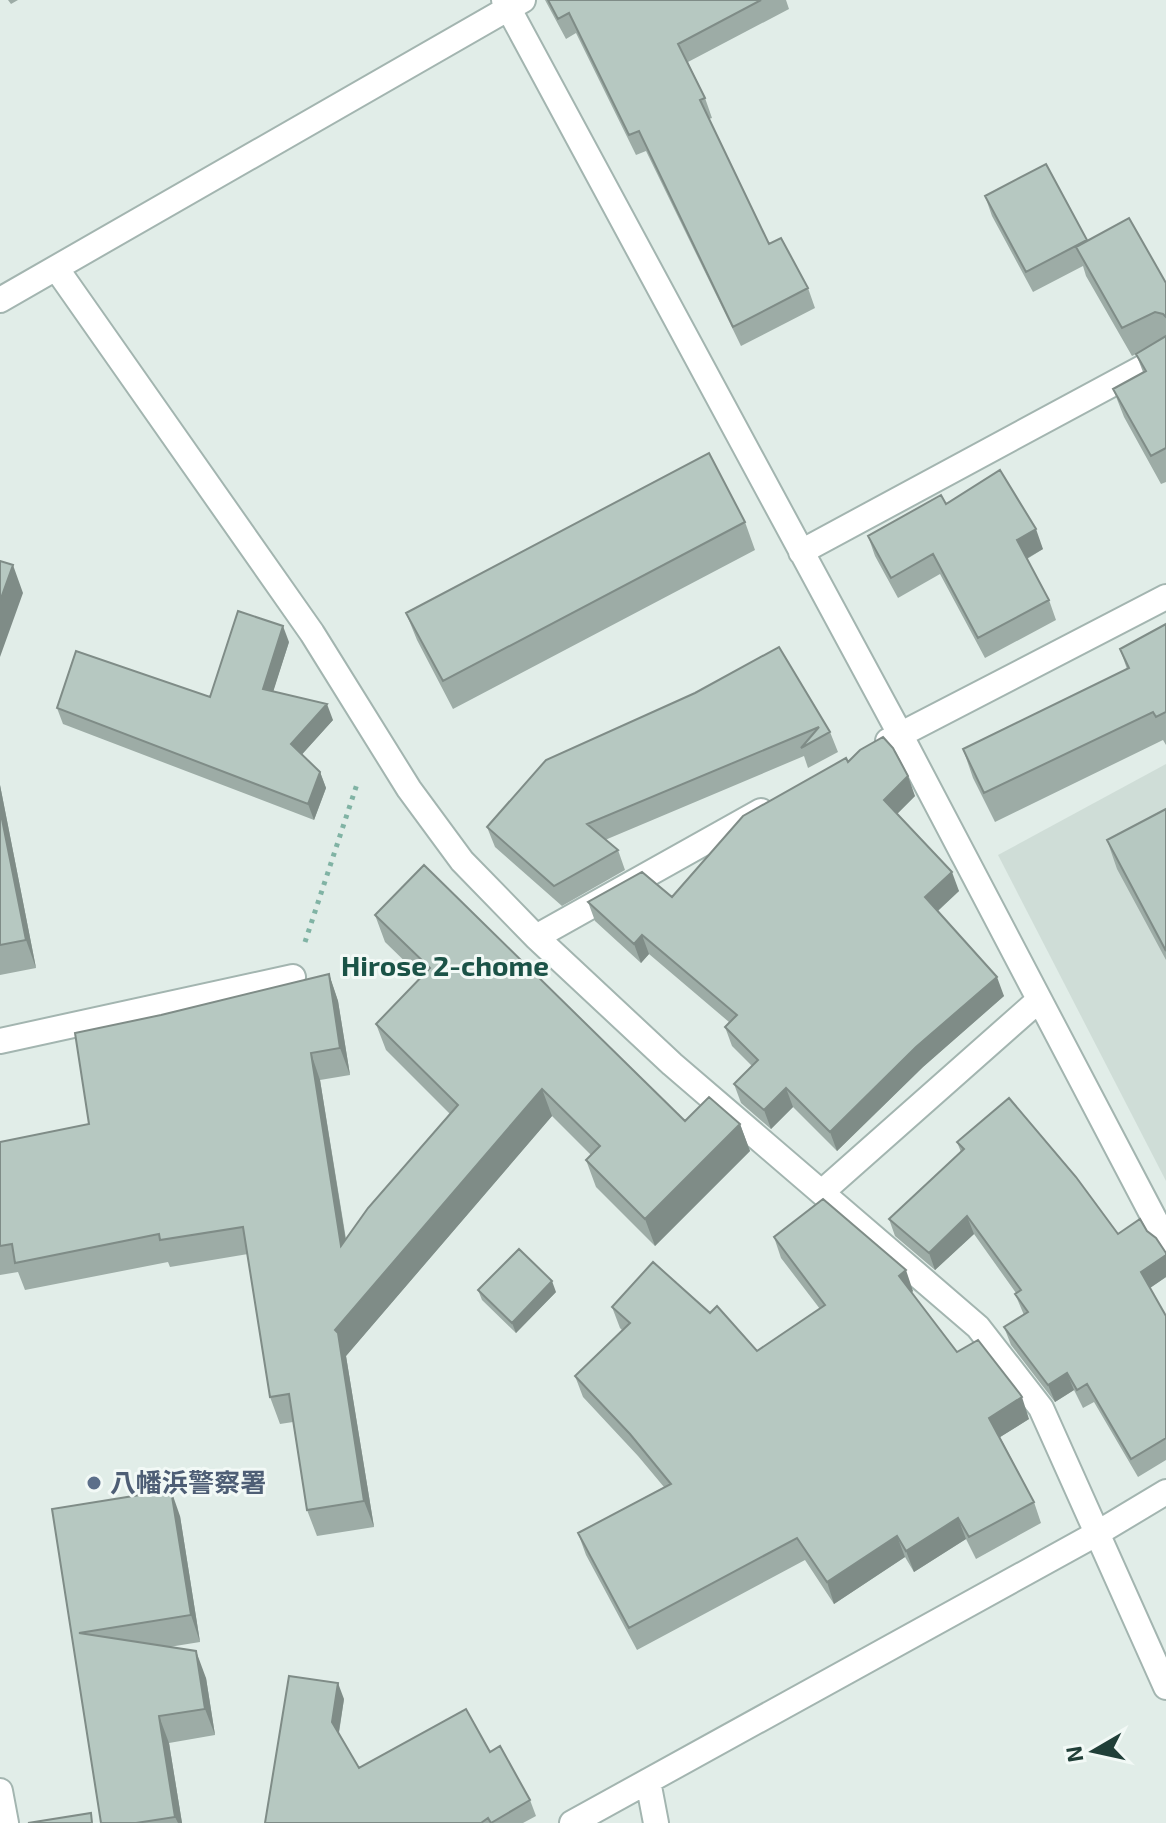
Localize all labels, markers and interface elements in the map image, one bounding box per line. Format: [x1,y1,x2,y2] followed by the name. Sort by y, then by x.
[341,948,549,982] district label: Hirose 2-chome
[110,1466,266,1497] place label: 八幡浜警察署
[85,1474,103,1492] marker: 八幡浜警察署
[1054,1711,1134,1791] north arrow
[1059,1744,1087,1764] text: N

